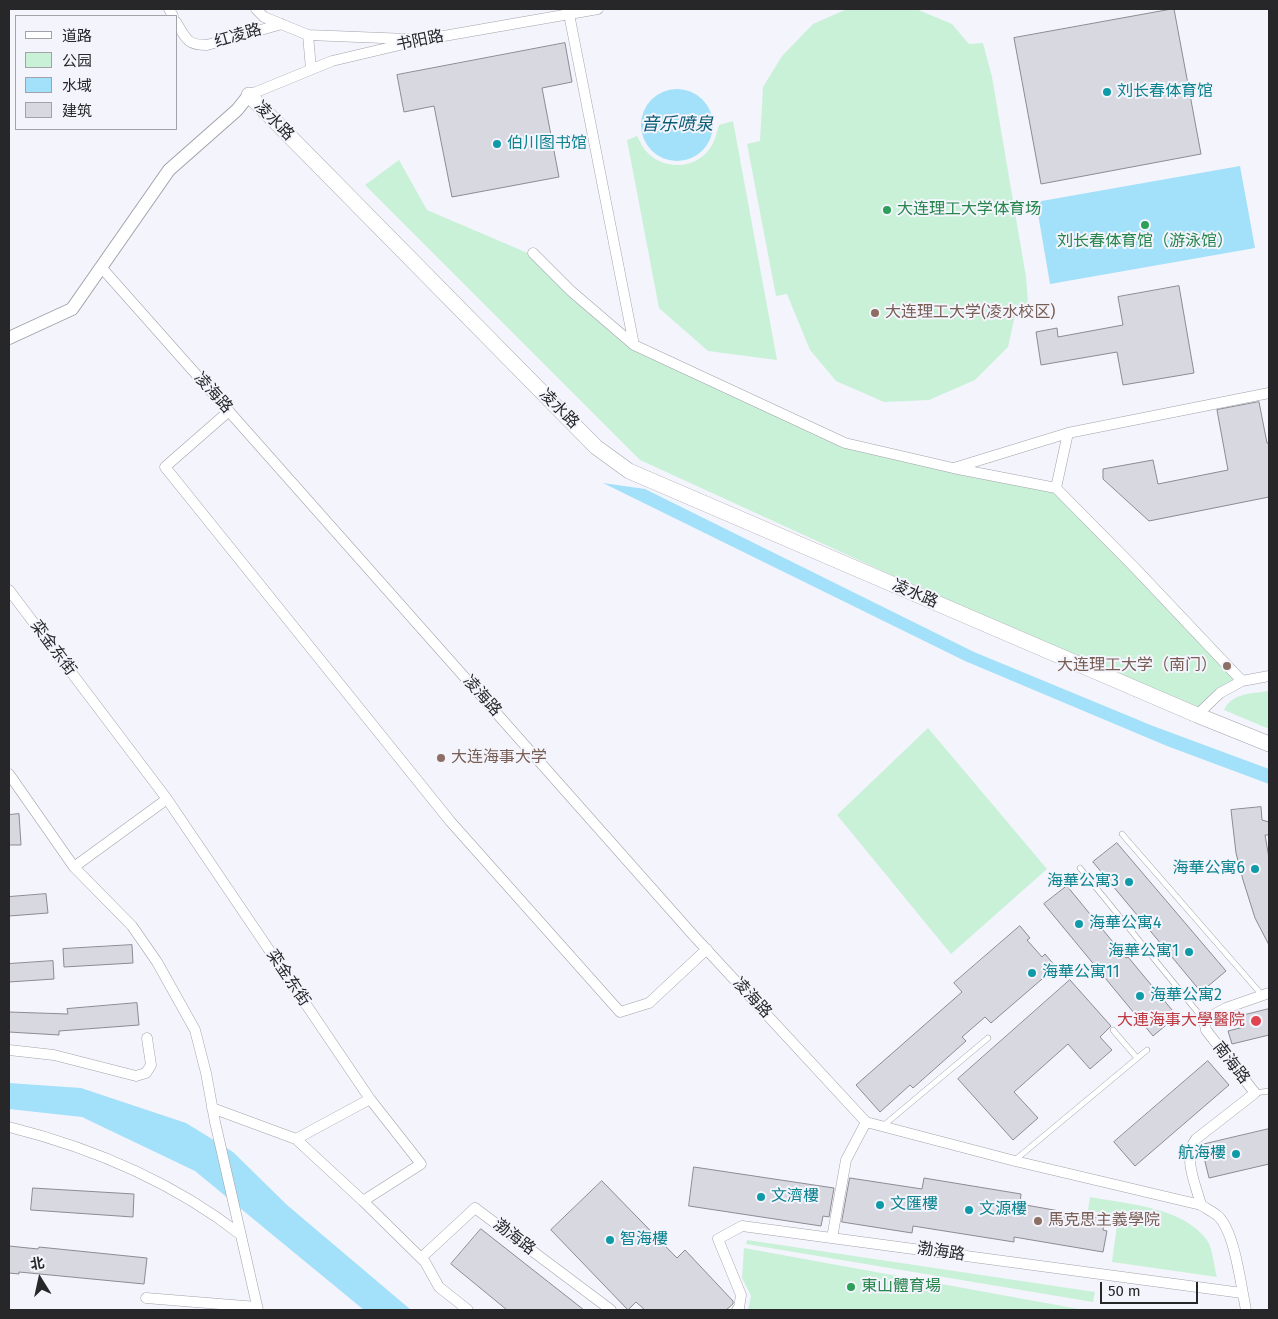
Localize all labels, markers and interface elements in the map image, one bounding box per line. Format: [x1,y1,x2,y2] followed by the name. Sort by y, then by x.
[15,15,178,130] legend
[212,20,264,52] street label: 红凌路
[62,27,92,45] text: 道路
[395,27,445,55] street label: 书阳路
[62,52,92,70] text: 公园
[62,77,92,95] text: 水域
[1117,82,1213,102] place label: 刘长春体育馆
[1101,86,1113,98] marker: 刘长春体育馆
[250,97,298,145] street label: 凌水路
[62,102,92,120] text: 建筑
[641,114,713,136] water label: 音乐喷泉
[507,134,587,154] place label: 伯川图书馆
[491,138,503,150] marker: 伯川图书馆
[897,200,1041,220] place label: 大连理工大学体育场
[881,204,893,216] marker: 大连理工大学体育场
[1139,219,1151,231] marker: 刘长春体育馆（游泳馆）
[1057,232,1233,252] place label: 刘长春体育馆（游泳馆）
[885,303,1055,323] place label: 大连理工大学(凌水校区)
[869,307,881,319] marker: 大连理工大学(凌水校区)
[190,369,236,417] street label: 凌海路
[535,385,583,433] street label: 凌水路
[889,576,941,612] street label: 凌水路
[26,617,80,679] street label: 栾金东街
[1057,656,1217,676] place label: 大连理工大学（南门）
[1221,660,1233,672] marker: 大连理工大学（南门）
[459,672,505,720] street label: 凌海路
[451,748,547,768] place label: 大连海事大学
[435,752,447,764] marker: 大连海事大学
[1172,859,1245,879] place label: 海華公寓6
[1249,863,1261,875] marker: 海華公寓6
[1047,872,1119,892] place label: 海華公寓3
[1123,876,1135,888] marker: 海華公寓3
[1089,914,1162,934] place label: 海華公寓4
[1073,918,1085,930] marker: 海華公寓4
[1108,942,1179,962] place label: 海華公寓1
[262,946,314,1010] street label: 栾金东街
[1183,946,1195,958] marker: 海華公寓1
[1042,963,1120,983] place label: 海華公寓11
[1026,967,1038,979] marker: 海華公寓11
[729,974,775,1022] street label: 凌海路
[1150,986,1222,1006] place label: 海華公寓2
[1134,990,1146,1002] marker: 海華公寓2
[1117,1011,1245,1031] place label: 大連海事大學醫院
[1249,1014,1263,1028] marker: 大連海事大學醫院
[1209,1038,1253,1088] street label: 南海路
[1178,1144,1226,1164] place label: 航海樓
[1230,1148,1242,1160] marker: 航海樓
[771,1187,819,1207] place label: 文濟樓
[755,1191,767,1203] marker: 文濟樓
[890,1195,938,1215] place label: 文匯樓
[874,1199,886,1211] marker: 文匯樓
[979,1200,1027,1220] place label: 文源樓
[963,1204,975,1216] marker: 文源樓
[1048,1211,1160,1231] place label: 馬克思主義學院
[489,1215,539,1259] street label: 渤海路
[1032,1215,1044,1227] marker: 馬克思主義學院
[620,1230,668,1250] place label: 智海樓
[604,1234,616,1246] marker: 智海樓
[916,1239,966,1265] street label: 渤海路
[15,1254,65,1304] north arrow
[29,1254,46,1273] text: 北
[1103,1272,1200,1304] scale bar
[861,1277,941,1297] place label: 東山體育場
[845,1281,857,1293] marker: 東山體育場
[1108,1282,1141,1300] text: 50 m

